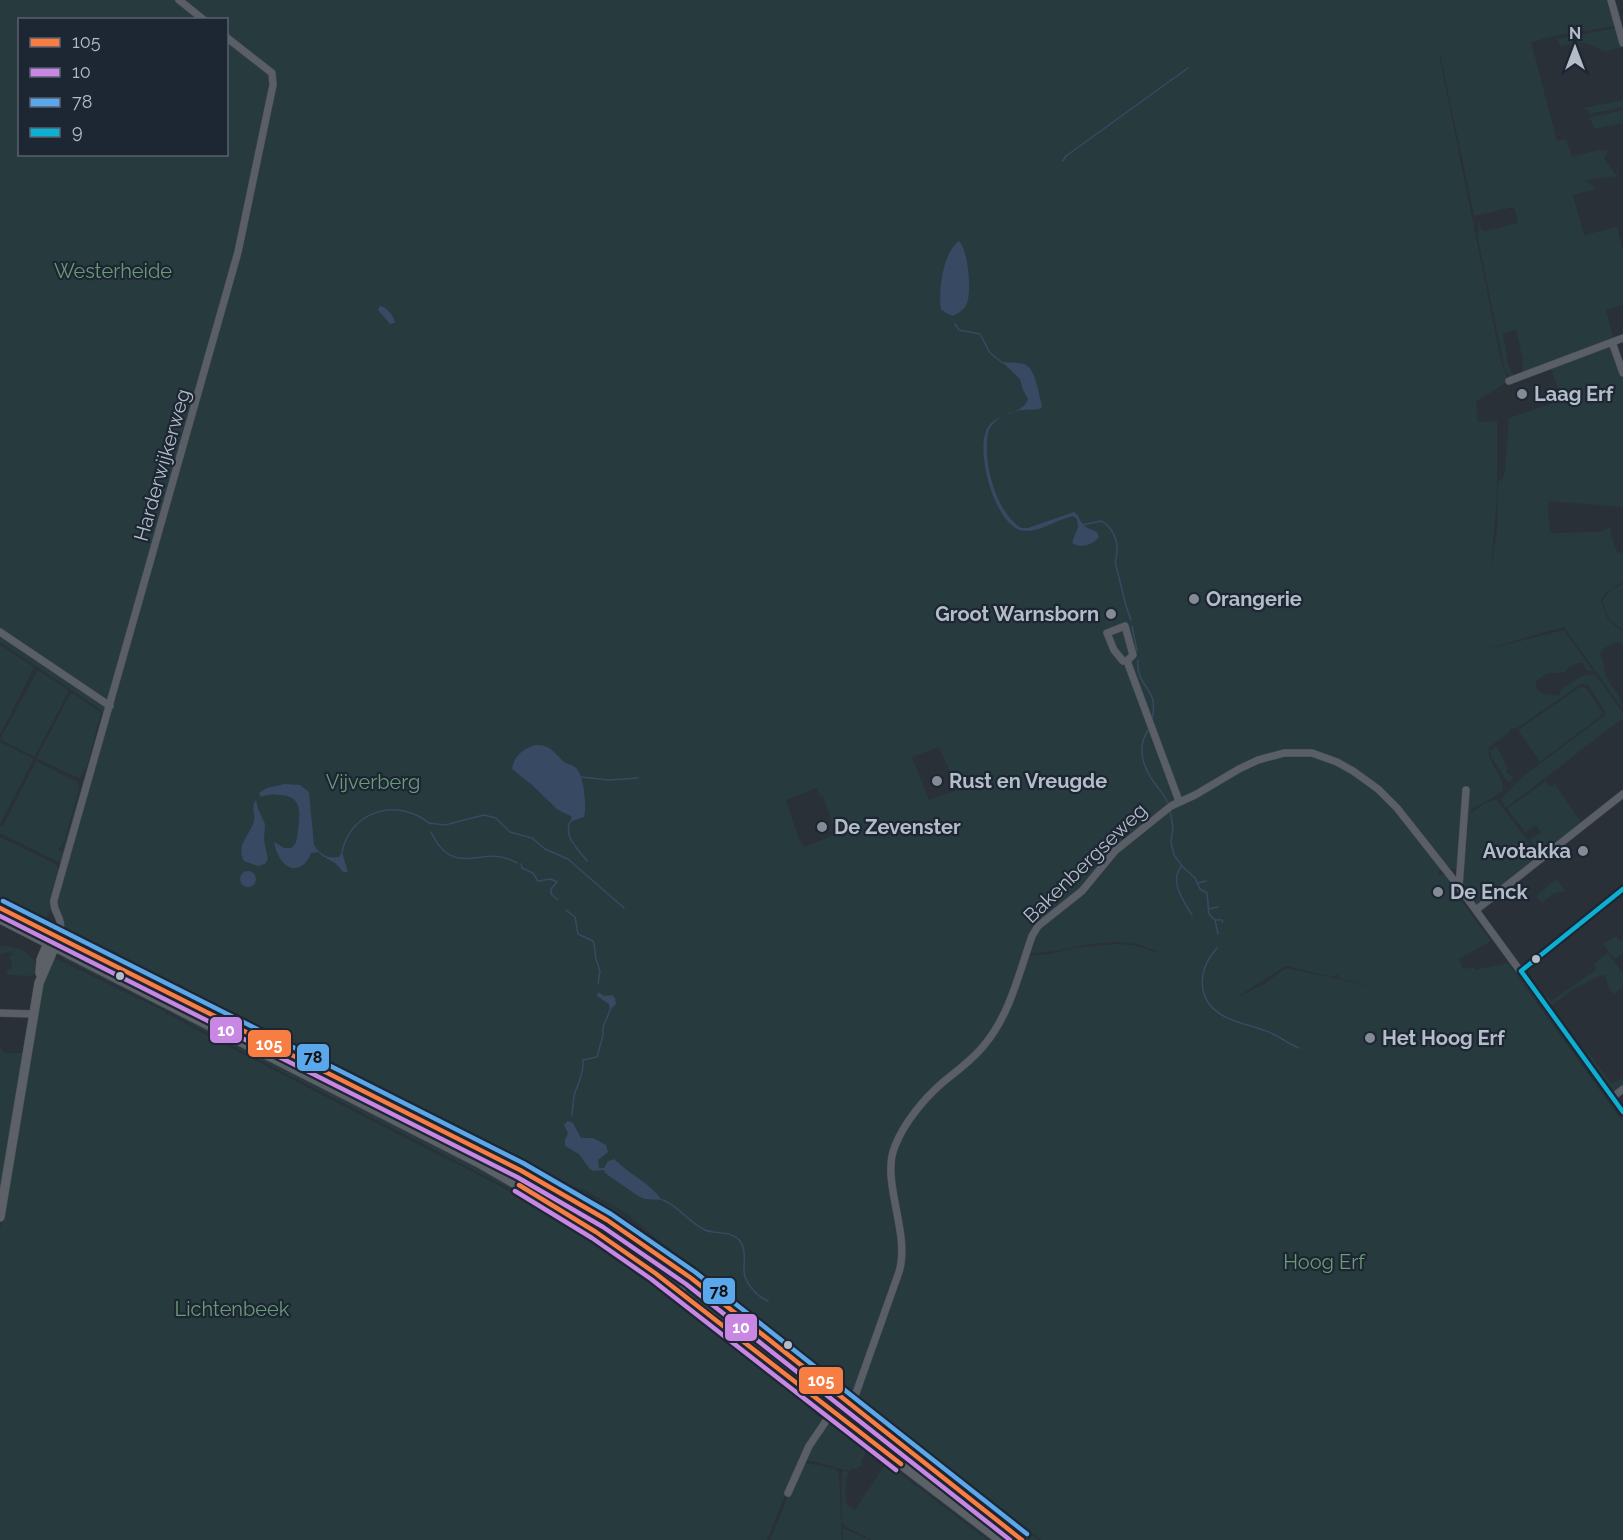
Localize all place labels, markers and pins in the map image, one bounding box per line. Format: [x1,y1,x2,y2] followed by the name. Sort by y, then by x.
[1534,382,1614,406] place label: Laag Erf
[1515,387,1529,401] marker: Laag Erf
[1206,587,1302,611] place label: Orangerie
[1187,592,1201,606] marker: Orangerie
[935,602,1099,626] place label: Groot Warnsborn
[1104,607,1118,621] marker: Groot Warnsborn
[949,769,1107,793] place label: Rust en Vreugde
[930,774,944,788] marker: Rust en Vreugde
[834,815,961,839] place label: De Zevenster
[815,820,829,834] marker: De Zevenster
[1483,839,1571,863] place label: Avotakka
[1576,844,1590,858] marker: Avotakka
[1450,880,1528,904] place label: De Enck
[1431,885,1445,899] marker: De Enck
[1530,953,1542,965] unlabelled marker
[114,970,126,982] unlabelled marker
[1382,1026,1505,1050] place label: Het Hoog Erf
[1363,1031,1377,1045] marker: Het Hoog Erf
[782,1339,794,1351] unlabelled marker

